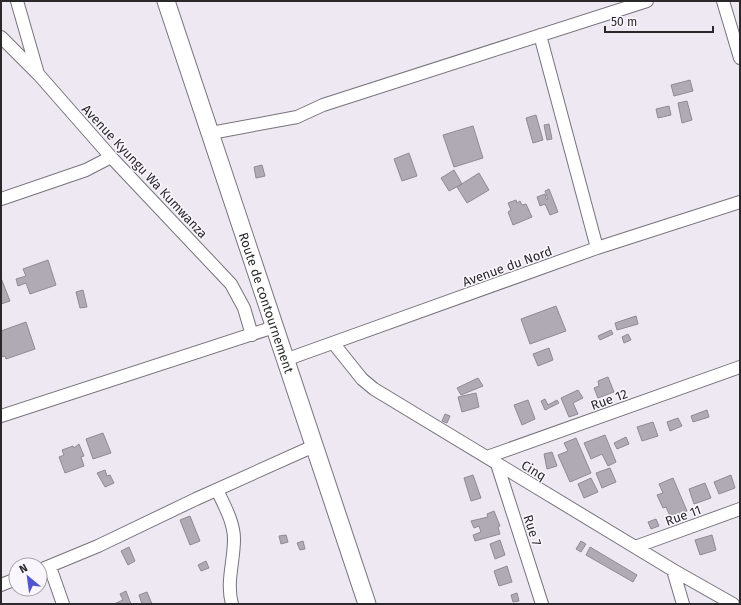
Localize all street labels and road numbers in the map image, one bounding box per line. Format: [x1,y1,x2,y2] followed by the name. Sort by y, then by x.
[79,102,210,241] street label: Avenue Kyungu Wa Kumwanza
[236,231,297,375] street label: Route de contournement
[460,243,554,290] street label: Avenue du Nord
[589,386,630,413] street label: Rue 12
[519,457,549,484] street label: Cinq
[663,502,703,529] street label: Rue 11
[520,513,545,548] street label: Rue 7

